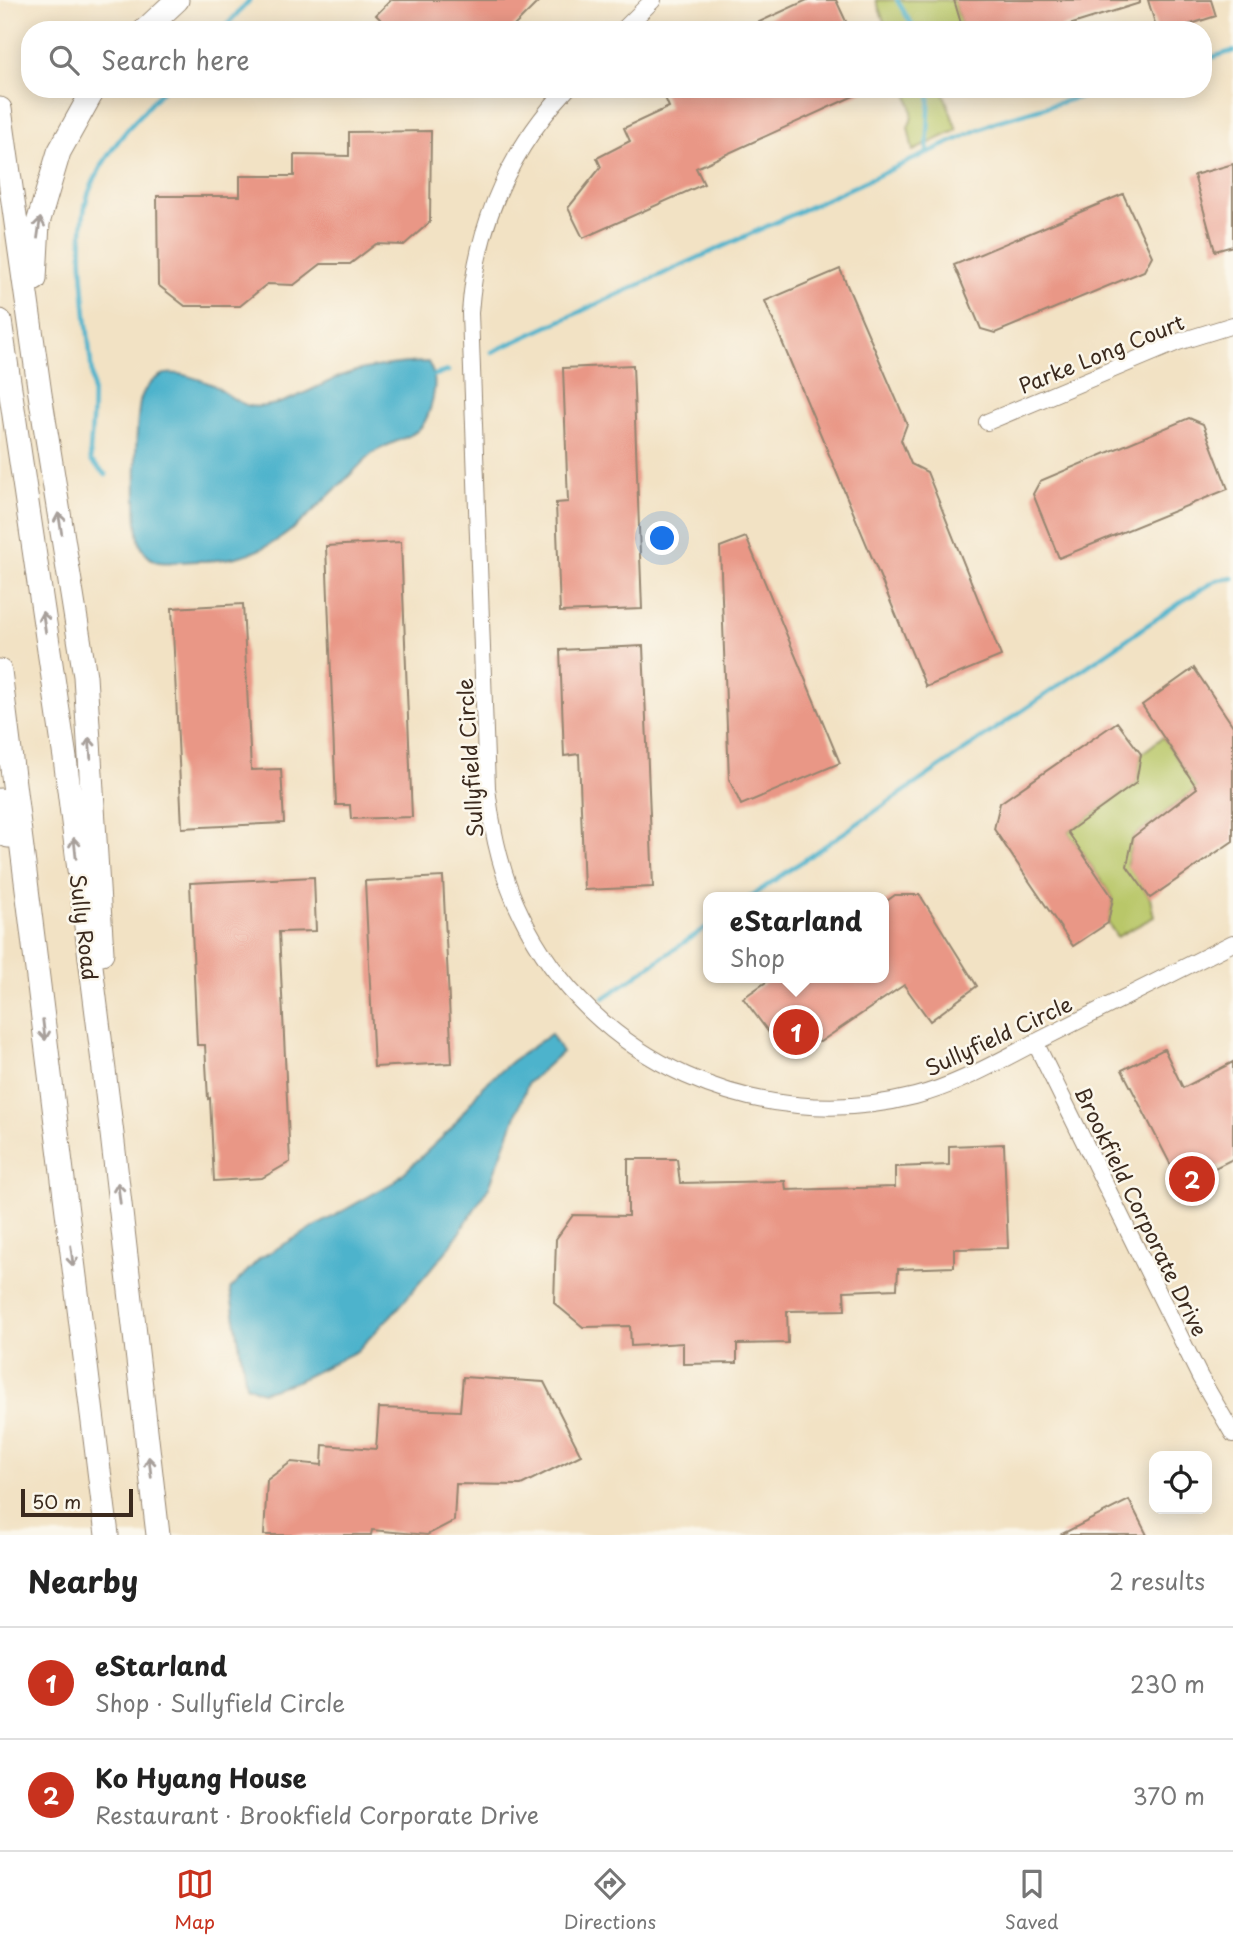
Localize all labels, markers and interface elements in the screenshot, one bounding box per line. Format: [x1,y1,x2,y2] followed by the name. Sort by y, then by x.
[21,21,1212,98] search box
[101,40,250,79] text: Search here
[45,41,83,79] icon: search
[33,217,46,240] one-way arrow
[1013,305,1189,401] street label: Parke Long Court
[53,512,66,534] one-way arrow
[645,521,679,555] your location
[37,611,50,634] one-way arrow
[447,677,491,839] street label: Sullyfield Circle
[83,737,96,760] one-way arrow
[68,837,81,860] one-way arrow
[63,872,107,982] street label: Sully Road
[703,892,889,983] popup
[730,901,862,940] text: eStarland
[730,940,785,975] text: Shop
[919,987,1077,1083] street label: Sullyfield Circle
[773,1006,819,1058] pin: 1
[38,1018,51,1041] one-way arrow
[1067,1081,1217,1341] street label: Brookfield Corporate Drive
[1169,1153,1215,1205] pin: 2
[112,1182,125,1204] one-way arrow
[65,1244,78,1267] one-way arrow
[1149,1451,1212,1514] map controls
[1149,1451,1212,1514] button: locate
[144,1456,157,1479] one-way arrow
[21,1486,133,1518] scale bar
[32,1487,81,1515] text: 50 m
[28,1558,138,1603] text: Nearby
[1109,1563,1205,1598] text: 2 results
[95,1646,227,1685] text: eStarland
[46,1666,57,1701] text: 1
[1130,1666,1205,1701] text: 230 m
[95,1685,345,1720] text: Shop · Sullyfield Circle
[95,1758,307,1797] text: Ko Hyang House
[43,1778,59,1813] text: 2
[1132,1778,1205,1813] text: 370 m
[95,1797,539,1832] text: Restaurant · Brookfield Corporate Drive
[174,1865,215,1935] tab: Map
[564,1865,656,1935] tab: Directions
[1005,1865,1059,1935] tab: Saved

